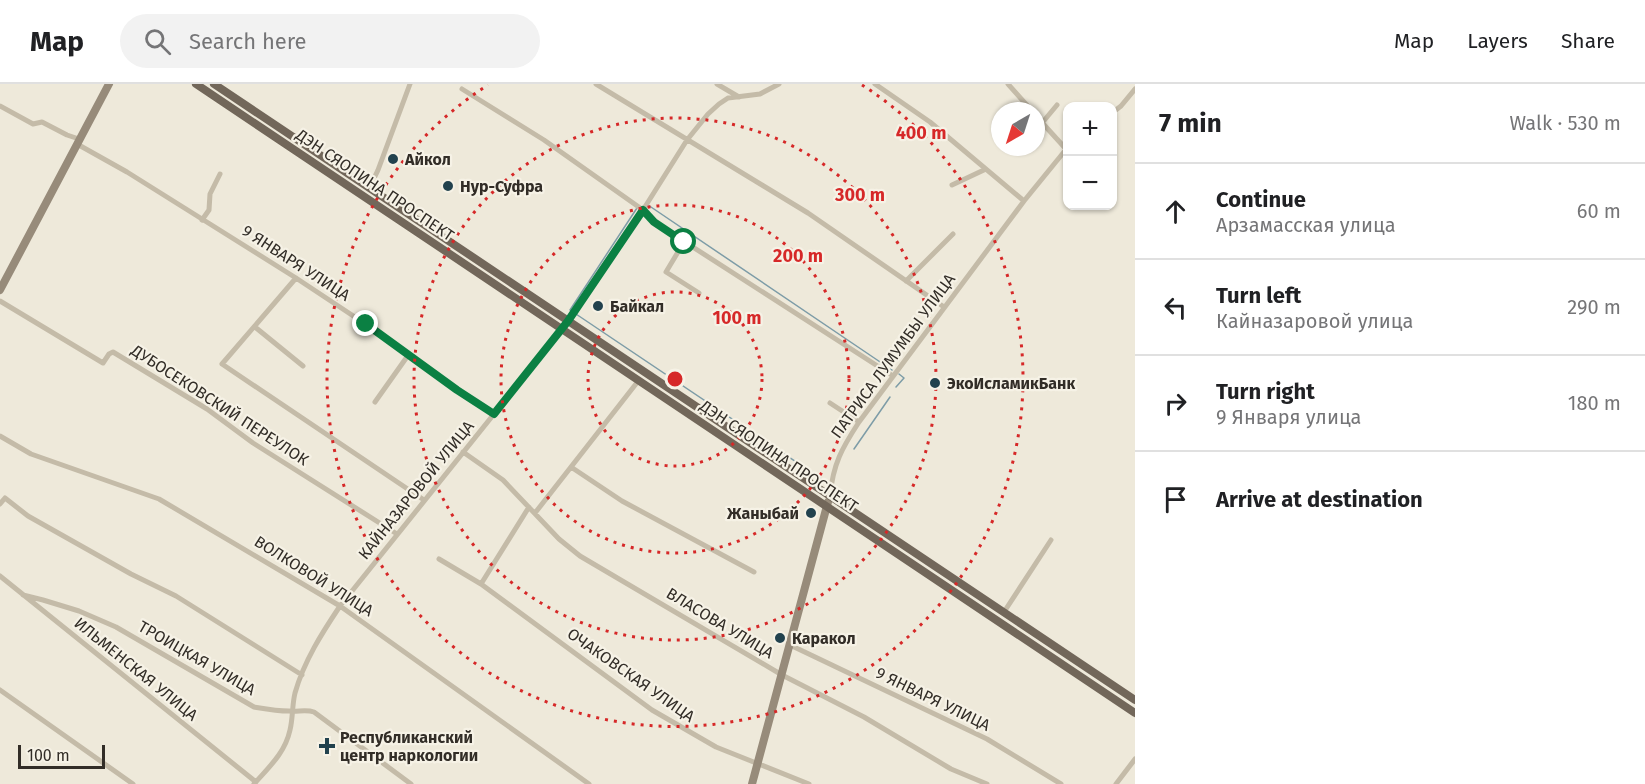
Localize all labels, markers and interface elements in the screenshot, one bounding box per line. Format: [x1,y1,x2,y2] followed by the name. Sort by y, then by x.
[120,14,540,68] search box
[30,25,84,58] text: Map
[141,25,174,58] icon: search
[189,28,307,55] text: Search here
[1394,28,1434,54] text: Map
[1467,28,1528,54] text: Layers
[1561,28,1615,54] text: Share
[991,102,1045,156] north arrow
[1063,102,1117,210] map controls
[1063,102,1117,156] button: +
[1159,108,1222,139] text: 7 min
[1509,111,1621,135] text: Walk · 530 m
[896,122,946,144] text: 400 m
[292,124,458,245] street label: ДЭН СЯОПИНА ПРОСПЕКТ
[404,150,451,169] place label: Айкол
[386,152,400,166] marker: Айкол
[1063,156,1117,210] button: −
[460,177,543,196] place label: Нур-Суфра
[441,179,455,193] marker: Нур-Суфра
[834,184,885,206] text: 300 m
[1216,186,1306,213] text: Continue
[1159,195,1192,228] icon: ahead
[1577,199,1621,223] text: 60 m
[1216,213,1396,237] text: Арзамасская улица
[238,221,354,305] street label: 9 ЯНВАРЯ УЛИЦА
[670,228,696,254] route start
[773,245,823,267] text: 200 m
[827,269,960,442] street label: ПАТРИСА ЛУМУМБЫ УЛИЦА
[1216,282,1301,309] text: Turn left
[1159,291,1192,324] icon: left
[1567,295,1621,319] text: 290 m
[610,297,664,316] place label: Байкал
[591,299,605,313] marker: Байкал
[713,307,761,329] text: 100 m
[1216,309,1413,333] text: Кайназаровой улица
[352,310,378,336] route end
[127,340,313,470] street label: ДУБОСЕКОВСКИЙ ПЕРЕУЛОК
[665,369,685,389] centre of rings
[947,374,1075,393] place label: ЭкоИсламикБанк
[928,376,942,390] marker: ЭкоИсламикБанк
[1216,378,1315,405] text: Turn right
[1159,387,1192,420] icon: right
[1568,391,1621,415] text: 180 m
[696,395,862,516] street label: ДЭН СЯОПИНА ПРОСПЕКТ
[1216,405,1361,429] text: 9 Января улица
[354,416,478,563] street label: КАЙНАЗАРОВОЙ УЛИЦА
[1159,483,1192,516] icon: arrive
[1216,486,1423,513] text: Arrive at destination
[726,504,799,523] place label: Жаныбай
[804,506,818,520] marker: Жаныбай
[251,532,378,621] street label: ВОЛКОВОЙ УЛИЦА
[663,584,778,663] street label: ВЛАСОВА УЛИЦА
[70,613,202,725] street label: ИЛЬМЕНСКАЯ УЛИЦА
[135,617,260,700] street label: ТРОИЦКАЯ УЛИЦА
[564,624,699,727] street label: ОЧАКОВСКАЯ УЛИЦА
[792,629,856,648] place label: Каракол
[773,631,787,645] marker: Каракол
[873,663,994,735] street label: 9 ЯНВАРЯ УЛИЦА
[340,728,478,765] place label: Республиканский центр наркологии
[318,737,336,755] marker: Республиканский центр наркологии
[18,742,105,770] scale bar
[27,746,70,765] text: 100 m

